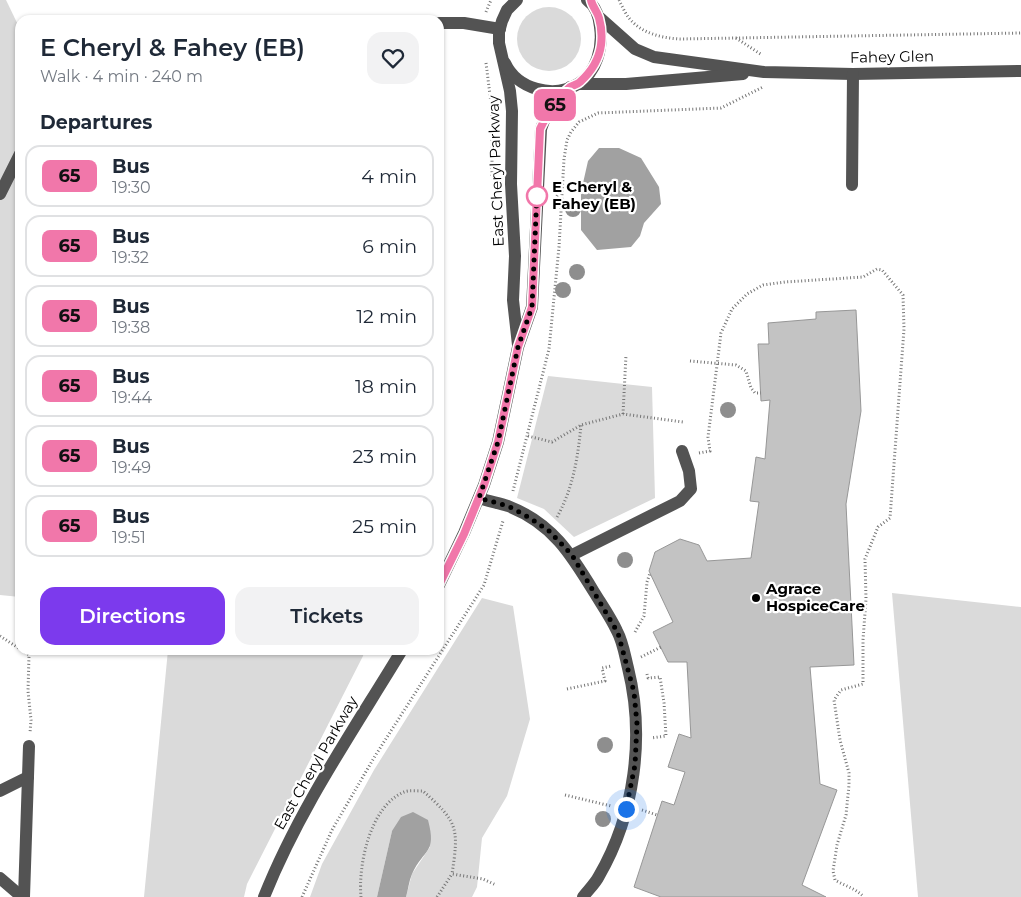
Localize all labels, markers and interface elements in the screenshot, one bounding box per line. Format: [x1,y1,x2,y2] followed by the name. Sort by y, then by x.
[367,32,419,84] button: heart
[40,33,305,62] text: E Cheryl & Fahey (EB)
[850,46,934,67] street label: Fahey Glen
[40,67,203,86] text: Walk · 4 min · 240 m
[532,89,578,121] line badge: 65
[483,94,508,247] street label: East Cheryl Parkway
[544,94,566,116] text: 65
[40,111,152,134] text: Departures
[112,155,150,178] text: Bus
[58,165,81,187] text: 65
[361,165,417,188] text: 4 min
[552,177,636,213] place label: E Cheryl & Fahey (EB)
[112,178,151,197] text: 19:30
[526,185,548,207] marker: E Cheryl & Fahey (EB)
[112,225,150,248] text: Bus
[58,235,81,257] text: 65
[362,235,417,258] text: 6 min
[112,248,149,267] text: 19:32
[112,295,150,318] text: Bus
[58,305,81,327] text: 65
[356,305,417,328] text: 12 min
[112,318,150,337] text: 19:38
[112,365,150,388] text: Bus
[58,375,81,397] text: 65
[355,375,417,398] text: 18 min
[112,388,152,407] text: 19:44
[112,435,150,458] text: Bus
[58,445,81,467] text: 65
[352,445,417,468] text: 23 min
[112,458,151,477] text: 19:49
[112,505,150,528] text: Bus
[58,515,81,537] text: 65
[352,515,417,538] text: 25 min
[112,528,146,547] text: 19:51
[765,579,865,615] place label: Agrace HospiceCare
[40,587,225,645] button: Directions
[235,587,419,645] button: Tickets
[750,592,762,604] marker: Agrace HospiceCare
[269,692,362,833] street label: East Cheryl Parkway
[614,797,639,822] your location

